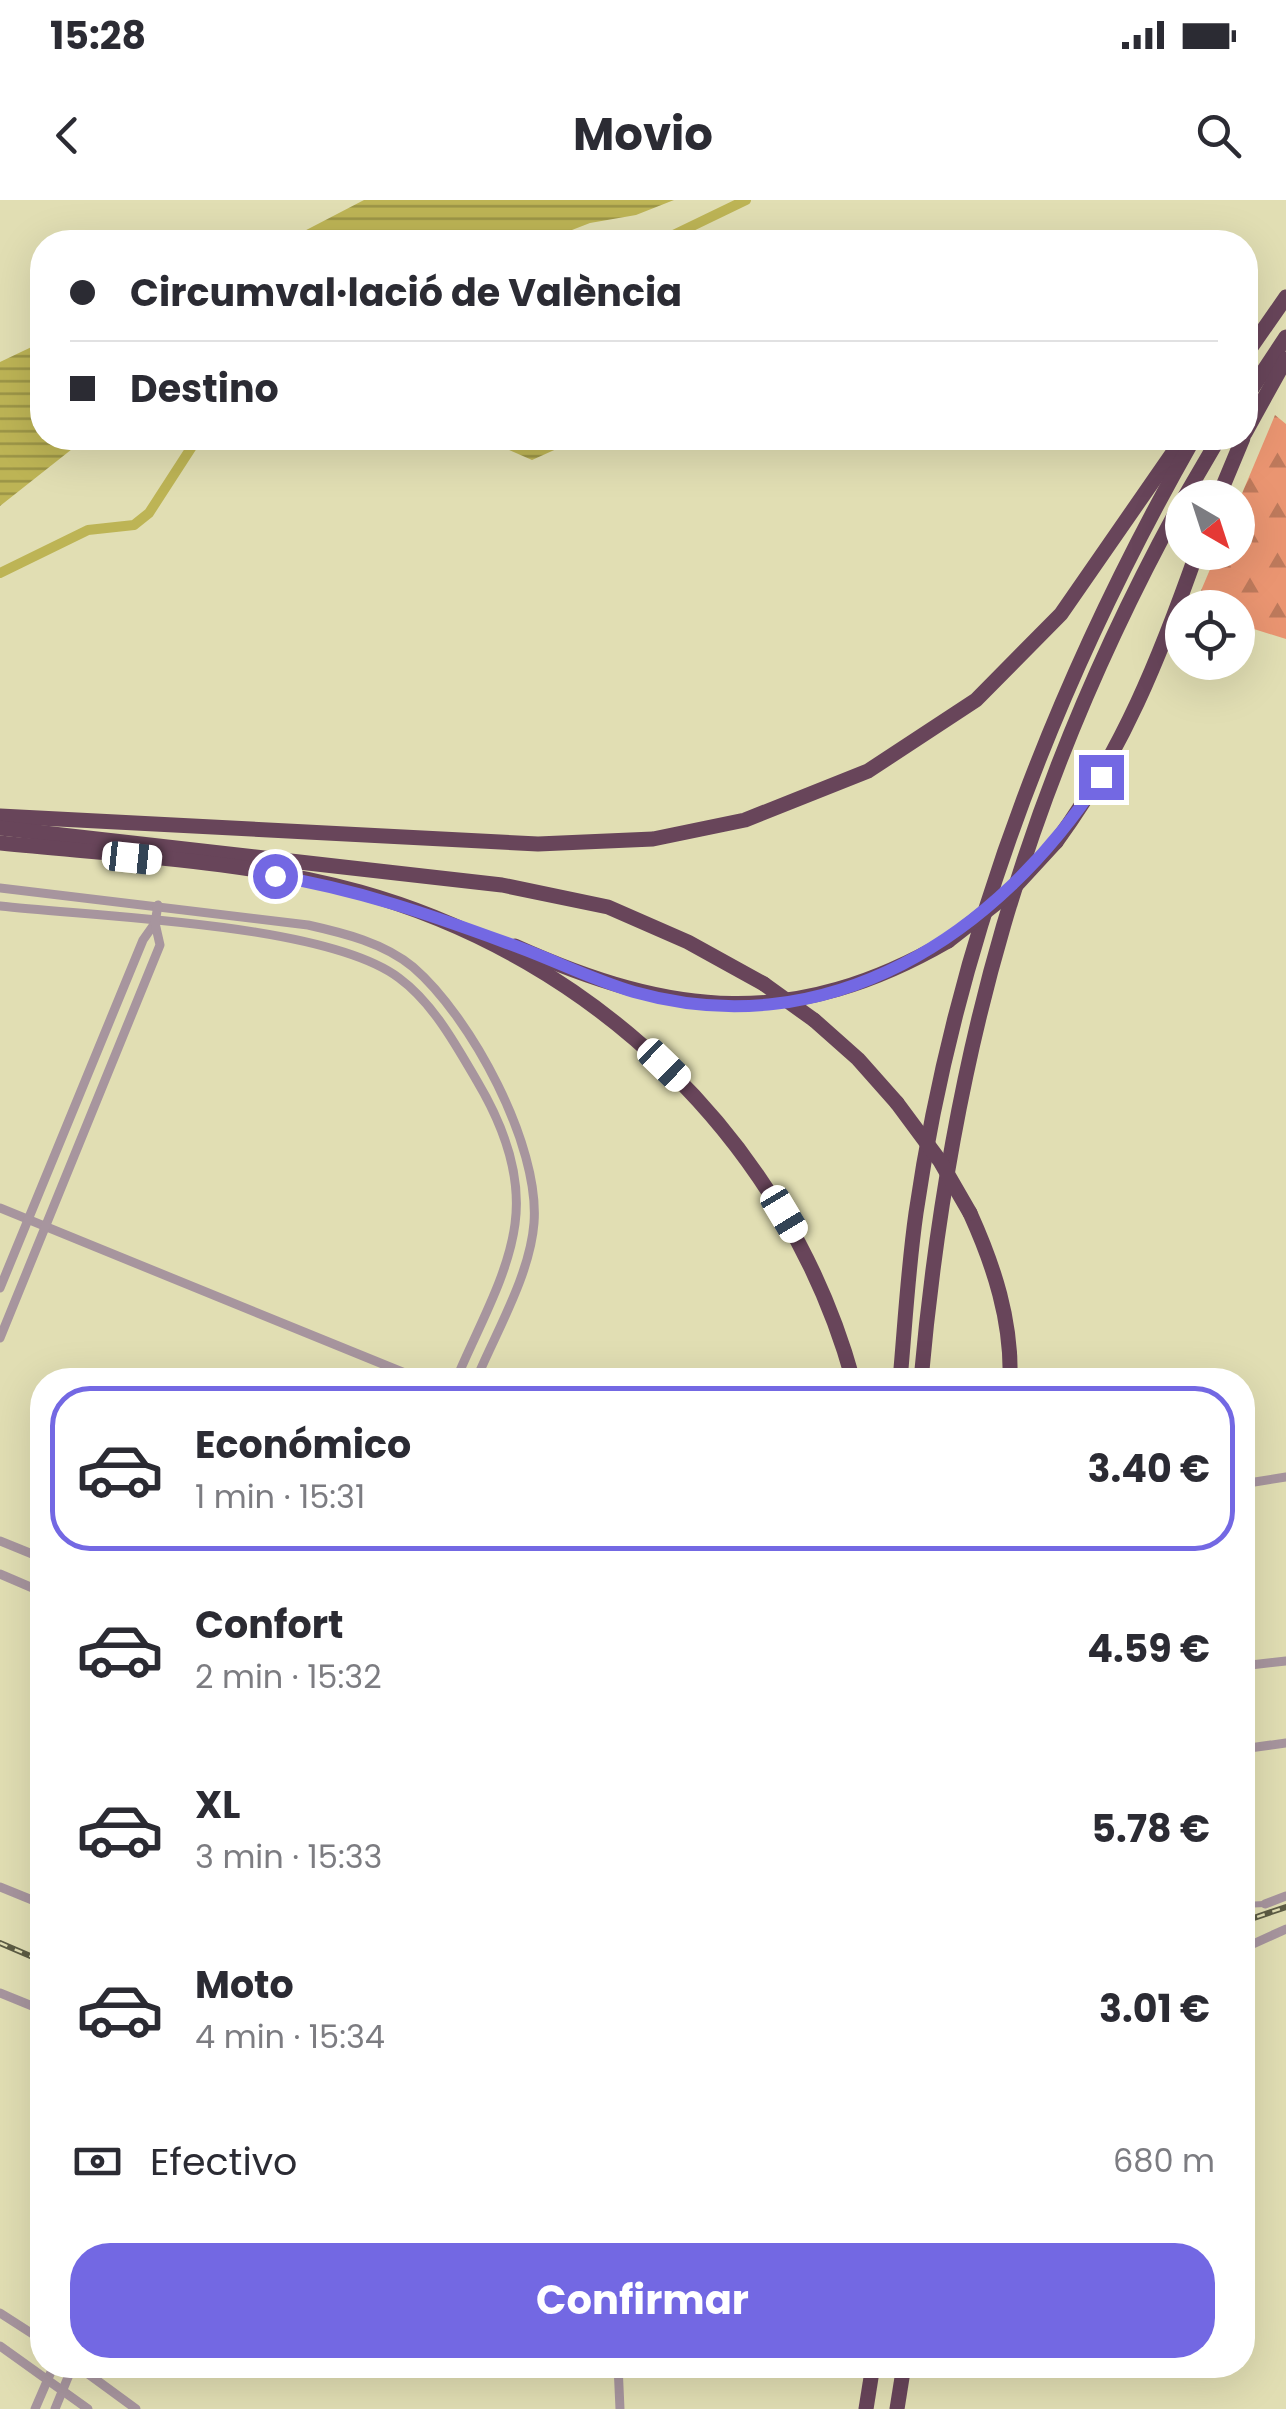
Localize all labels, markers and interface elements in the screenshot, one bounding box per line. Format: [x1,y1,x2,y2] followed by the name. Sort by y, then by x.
[50,9,146,62] text: 15:28
[573,103,713,166] text: Movio
[40,108,95,163] icon: back
[1191,108,1246,163] icon: search
[130,266,682,319] text: Circumval·lació de València
[130,362,279,415] text: Destino
[1165,480,1255,570] north arrow
[1165,480,1255,680] map controls
[1165,590,1255,680] button: locate
[1079,755,1124,800] route end
[101,840,163,876] car
[253,854,298,899] route start
[632,1033,696,1097] car
[756,1181,812,1247] car
[195,1418,411,1471] text: Económico
[75,1424,165,1514] icon: car
[1087,1442,1210,1495] text: 3.40 €
[195,1474,365,1519] text: 1 min · 15:31
[195,1598,343,1651] text: Confort
[75,1604,165,1694] icon: car
[1087,1622,1210,1675] text: 4.59 €
[195,1654,382,1699] text: 2 min · 15:32
[195,1778,240,1831] text: XL
[75,1784,165,1874] icon: car
[1091,1802,1210,1855] text: 5.78 €
[195,1834,382,1879] text: 3 min · 15:33
[195,1958,294,2011] text: Moto
[75,1964,165,2054] icon: car
[1099,1982,1210,2035] text: 3.01 €
[195,2014,385,2059] text: 4 min · 15:34
[70,2134,125,2189] icon: cash
[150,2135,297,2188] text: Efectivo
[1113,2138,1215,2183] text: 680 m
[70,2243,1215,2358] button: Confirmar

